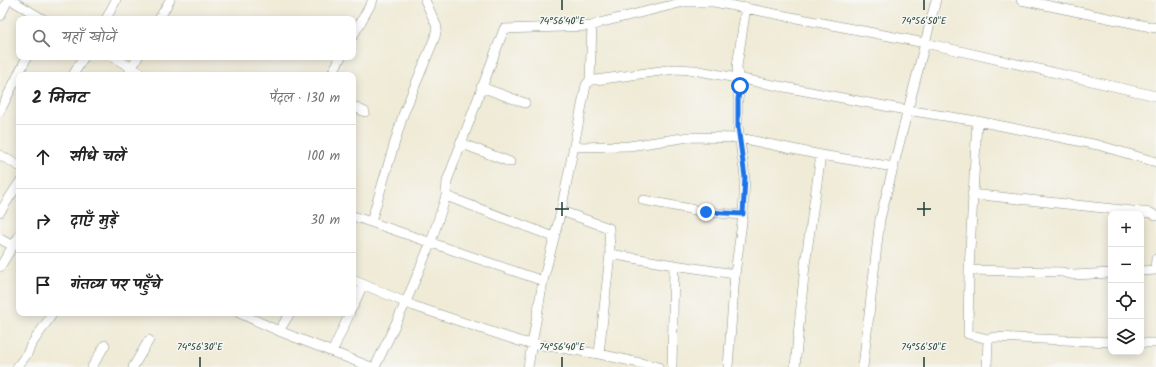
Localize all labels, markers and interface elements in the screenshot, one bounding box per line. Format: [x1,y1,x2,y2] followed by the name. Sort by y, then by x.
[539,13,586,29] text: 74°56'40"E
[901,13,948,29] text: 74°56'50"E
[16,16,356,60] search box
[62,26,116,50] text: यहाँ खोजें
[30,27,52,49] icon: search
[731,77,749,95] route start
[32,85,87,112] text: 2 मिनट
[270,88,340,109] text: पैदल · 130 m
[70,145,125,169] text: सीधे चलें
[32,146,54,168] icon: ahead
[307,146,340,167] text: 100 m
[697,203,715,221] route end
[70,209,117,233] text: दाएँ मुड़ें
[32,210,54,232] icon: right
[311,210,340,231] text: 30 m
[1108,211,1144,355] map controls
[1108,211,1144,247] button: +
[1108,247,1144,283] button: −
[70,273,161,297] text: गंतव्य पर पहुँचे
[32,274,54,296] icon: arrive
[1108,283,1144,319] button: locate
[1108,319,1144,355] button: layers
[177,339,224,355] text: 74°56'30"E
[539,339,586,355] text: 74°56'40"E
[901,339,948,355] text: 74°56'50"E

